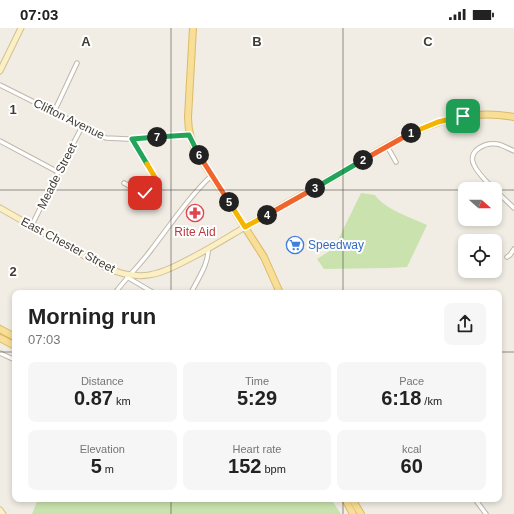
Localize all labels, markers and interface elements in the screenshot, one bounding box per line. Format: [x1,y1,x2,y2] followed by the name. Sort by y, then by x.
[20,6,58,23] text: 07:03
[81,34,91,49] text: A
[252,34,262,49] text: B
[423,34,433,49] text: C
[31,96,107,142] street label: Clifton Avenue
[446,99,480,133] pin
[9,102,17,117] text: 1
[452,105,474,127] icon: arrive
[401,123,421,143] pin: 1
[147,127,167,147] pin: 7
[408,127,414,139] text: 1
[154,131,160,143] text: 7
[34,140,80,211] street label: Meade Street
[189,145,209,165] pin: 6
[196,149,202,161] text: 6
[353,150,373,170] pin: 2
[360,154,366,166] text: 2
[128,176,162,210] pin
[305,178,325,198] pin: 3
[134,182,156,204] icon: check
[312,182,318,194] text: 3
[458,182,502,226] north arrow
[458,182,502,278] map controls
[219,192,239,212] pin: 5
[226,196,232,208] text: 5
[185,203,205,223] pharmacy icon: Rite Aid
[257,205,277,225] pin: 4
[264,209,270,221] text: 4
[18,214,118,276] street label: East Chester Street
[174,225,216,239] place label: Rite Aid
[458,234,502,278] button: locate
[285,235,305,255] supermarket icon: Speedway
[308,238,364,252] place label: Speedway
[9,264,17,279] text: 2
[444,303,486,345] button: share
[28,304,156,329] text: Morning run
[28,332,61,347] text: 07:03
[81,375,124,387] text: Distance
[245,375,269,387] text: Time
[399,375,424,387] text: Pace
[74,387,113,409] text: 0.87
[237,387,277,409] text: 5:29
[381,387,421,409] text: 6:18
[113,395,131,407] text: km
[421,395,442,407] text: /km
[80,443,125,455] text: Elevation
[233,443,281,455] text: Heart rate
[402,443,421,455] text: kcal
[91,455,102,477] text: 5
[228,455,261,477] text: 152
[401,455,423,477] text: 60
[102,463,114,475] text: m
[261,463,286,475] text: bpm

